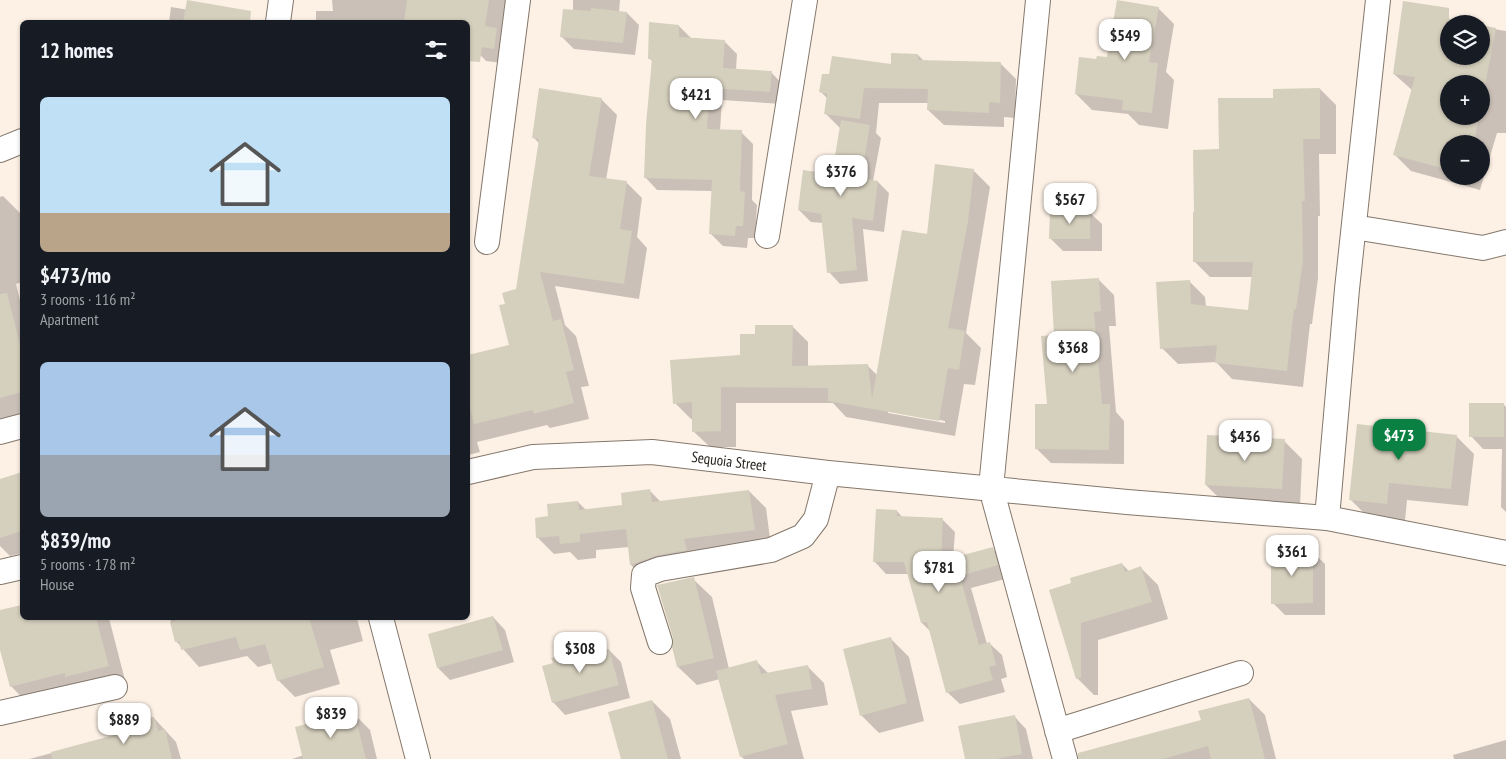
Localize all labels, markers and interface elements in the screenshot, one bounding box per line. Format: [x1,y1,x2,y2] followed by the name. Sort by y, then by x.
[1440,15,1490,185] map controls
[1440,15,1490,65] button: layers
[1095,18,1155,61] pin: $549
[1110,25,1140,45] text: $549
[422,36,450,64] icon: filters
[40,37,113,64] text: 12 homes
[1440,75,1490,125] button: +
[666,78,726,120] pin: $421
[681,84,711,104] text: $421
[200,129,290,219] icon: home
[1440,135,1490,185] button: −
[811,154,871,197] pin: $376
[826,161,856,181] text: $376
[1040,182,1100,225] pin: $567
[1055,189,1085,209] text: $567
[40,262,111,289] text: $473/mo
[40,289,136,309] text: 3 rooms · 116 m²
[40,309,99,329] text: Apartment
[1043,330,1103,373] pin: $368
[1058,337,1088,357] text: $368
[200,394,290,484] icon: home
[1369,418,1429,461] pin: $473
[1215,420,1275,462] pin: $436
[1384,425,1414,445] text: $473
[1230,426,1260,446] text: $436
[690,447,768,475] street label: Sequoia Street
[40,527,111,554] text: $839/mo
[1262,534,1322,577] pin: $361
[1277,541,1307,561] text: $361
[909,550,969,593] pin: $781
[40,554,136,574] text: 5 rooms · 178 m²
[924,557,954,577] text: $781
[40,574,74,594] text: House
[550,632,610,674] pin: $308
[565,638,595,658] text: $308
[301,696,361,739] pin: $839
[94,702,154,745] pin: $889
[316,703,346,723] text: $839
[109,709,139,729] text: $889

